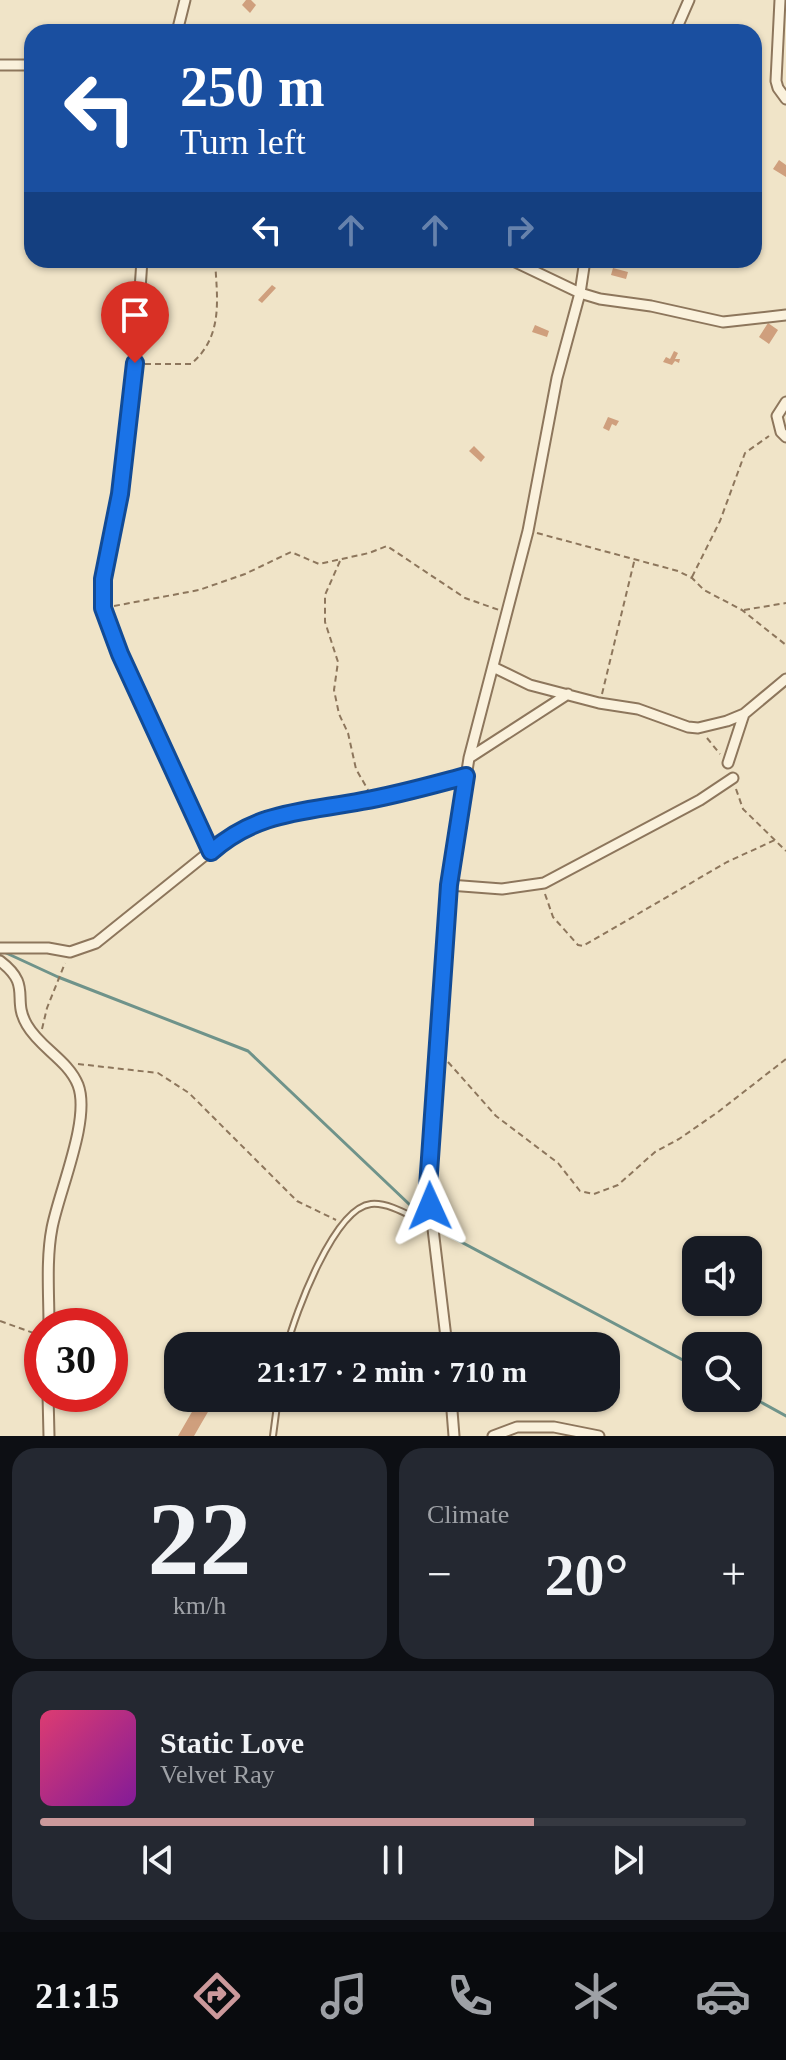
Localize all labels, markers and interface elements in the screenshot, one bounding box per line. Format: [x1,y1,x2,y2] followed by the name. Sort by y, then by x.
[48,56,152,160] icon: left
[180,56,325,118] text: 250 m
[180,122,306,162] text: Turn left
[245,208,289,252] icon: left
[329,208,373,252] icon: ahead
[413,208,457,252] icon: ahead
[497,208,541,252] icon: right
[101,281,169,363] pin
[113,293,157,337] icon: arrive
[388,1164,472,1248] position arrow
[682,1236,762,1412] map controls
[682,1236,762,1316] button: sound
[24,1308,128,1412] speed limit sign: 30
[682,1332,762,1412] button: search
[257,1355,527,1388] text: 21:17 · 2 min · 710 m
[148,1481,252,1596] text: 22
[427,1500,509,1529] text: Climate
[545,1542,629,1608] text: 20°
[427,1550,452,1599] text: −
[721,1550,746,1599] text: +
[173,1591,226,1620] text: km/h
[160,1726,304,1759] text: Static Love
[160,1760,275,1789] text: Velvet Ray
[136,1838,180,1882] icon: previous
[371,1838,415,1882] icon: pause
[606,1838,650,1882] icon: next
[189,1968,245,2024] icon: directions
[316,1968,372,2024] icon: music
[442,1968,498,2024] icon: phone
[568,1968,624,2024] icon: climate
[695,1968,751,2024] icon: car
[35,1976,119,2016] text: 21:15

